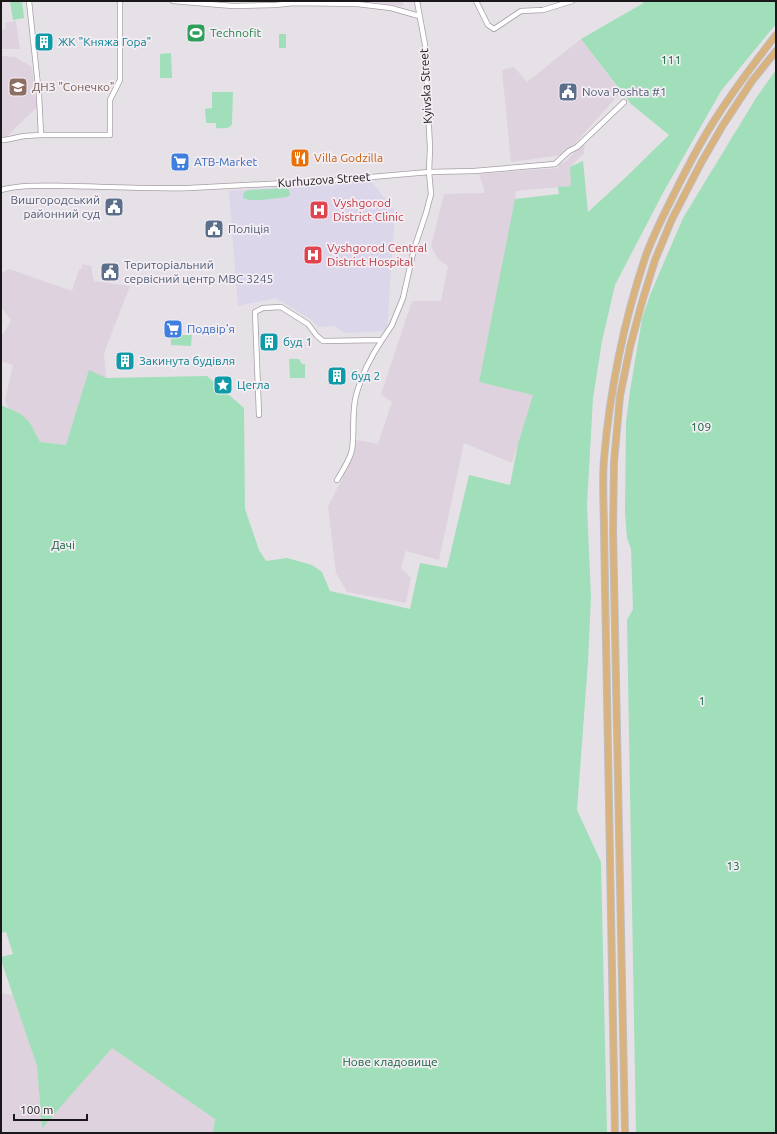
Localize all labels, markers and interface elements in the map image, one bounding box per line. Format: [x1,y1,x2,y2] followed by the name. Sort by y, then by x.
[185,22,207,44] sports icon: Technofit
[210,26,262,39] place label: Technofit
[33,31,55,53] building icon: ЖК "Княжа Гора"
[58,35,151,48] place label: ЖК "Княжа Гора"
[417,48,434,124] street label: Kyivska Street
[661,53,681,66] park label: 111
[7,76,29,98] school or university icon: ДНЗ "Сонечко"
[32,80,115,93] place label: ДНЗ "Сонечко"
[557,81,579,103] public building icon: Nova Poshta #1
[582,85,667,98] place label: Nova Poshta #1
[289,147,311,169] restaurant icon: Villa Godzilla
[169,151,191,173] supermarket icon: ATB-Market
[314,151,383,164] place label: Villa Godzilla
[194,155,258,168] place label: ATB-Market
[277,170,371,189] street label: Kurhuzova Street
[10,193,100,220] place label: Вишгородський районний суд
[103,196,125,218] public building icon: Вишгородський районний суд
[333,196,404,223] place label: Vyshgorod District Clinic
[308,199,330,221] hospital icon: Vyshgorod District Clinic
[203,218,225,240] public building icon: Поліція
[228,222,270,235] place label: Поліція
[327,241,427,268] place label: Vyshgorod Central District Hospital
[302,244,324,266] hospital icon: Vyshgorod Central District Hospital
[124,258,273,285] place label: Територіальний сервісний центр МВС 3245
[99,261,121,283] public building icon: Територіальний сервісний центр МВС 3245
[162,318,184,340] supermarket icon: Подвір'я
[187,322,235,335] place label: Подвір'я
[258,331,280,353] building icon: буд 1
[283,335,312,348] place label: буд 1
[114,350,136,372] building icon: Закинута будівля
[139,354,235,367] place label: Закинута будівля
[326,365,348,387] building icon: буд 2
[351,369,380,382] place label: буд 2
[212,374,234,396] place icon: Цегла
[237,378,270,391] place label: Цегла
[691,420,711,433] park label: 109
[51,538,75,551] park label: Дачі
[699,694,705,707] park label: 1
[726,859,740,872] park label: 13
[342,1055,438,1068] park label: Нове кладовище
[14,1096,87,1122] scale bar
[20,1103,53,1116] text: 100 m

